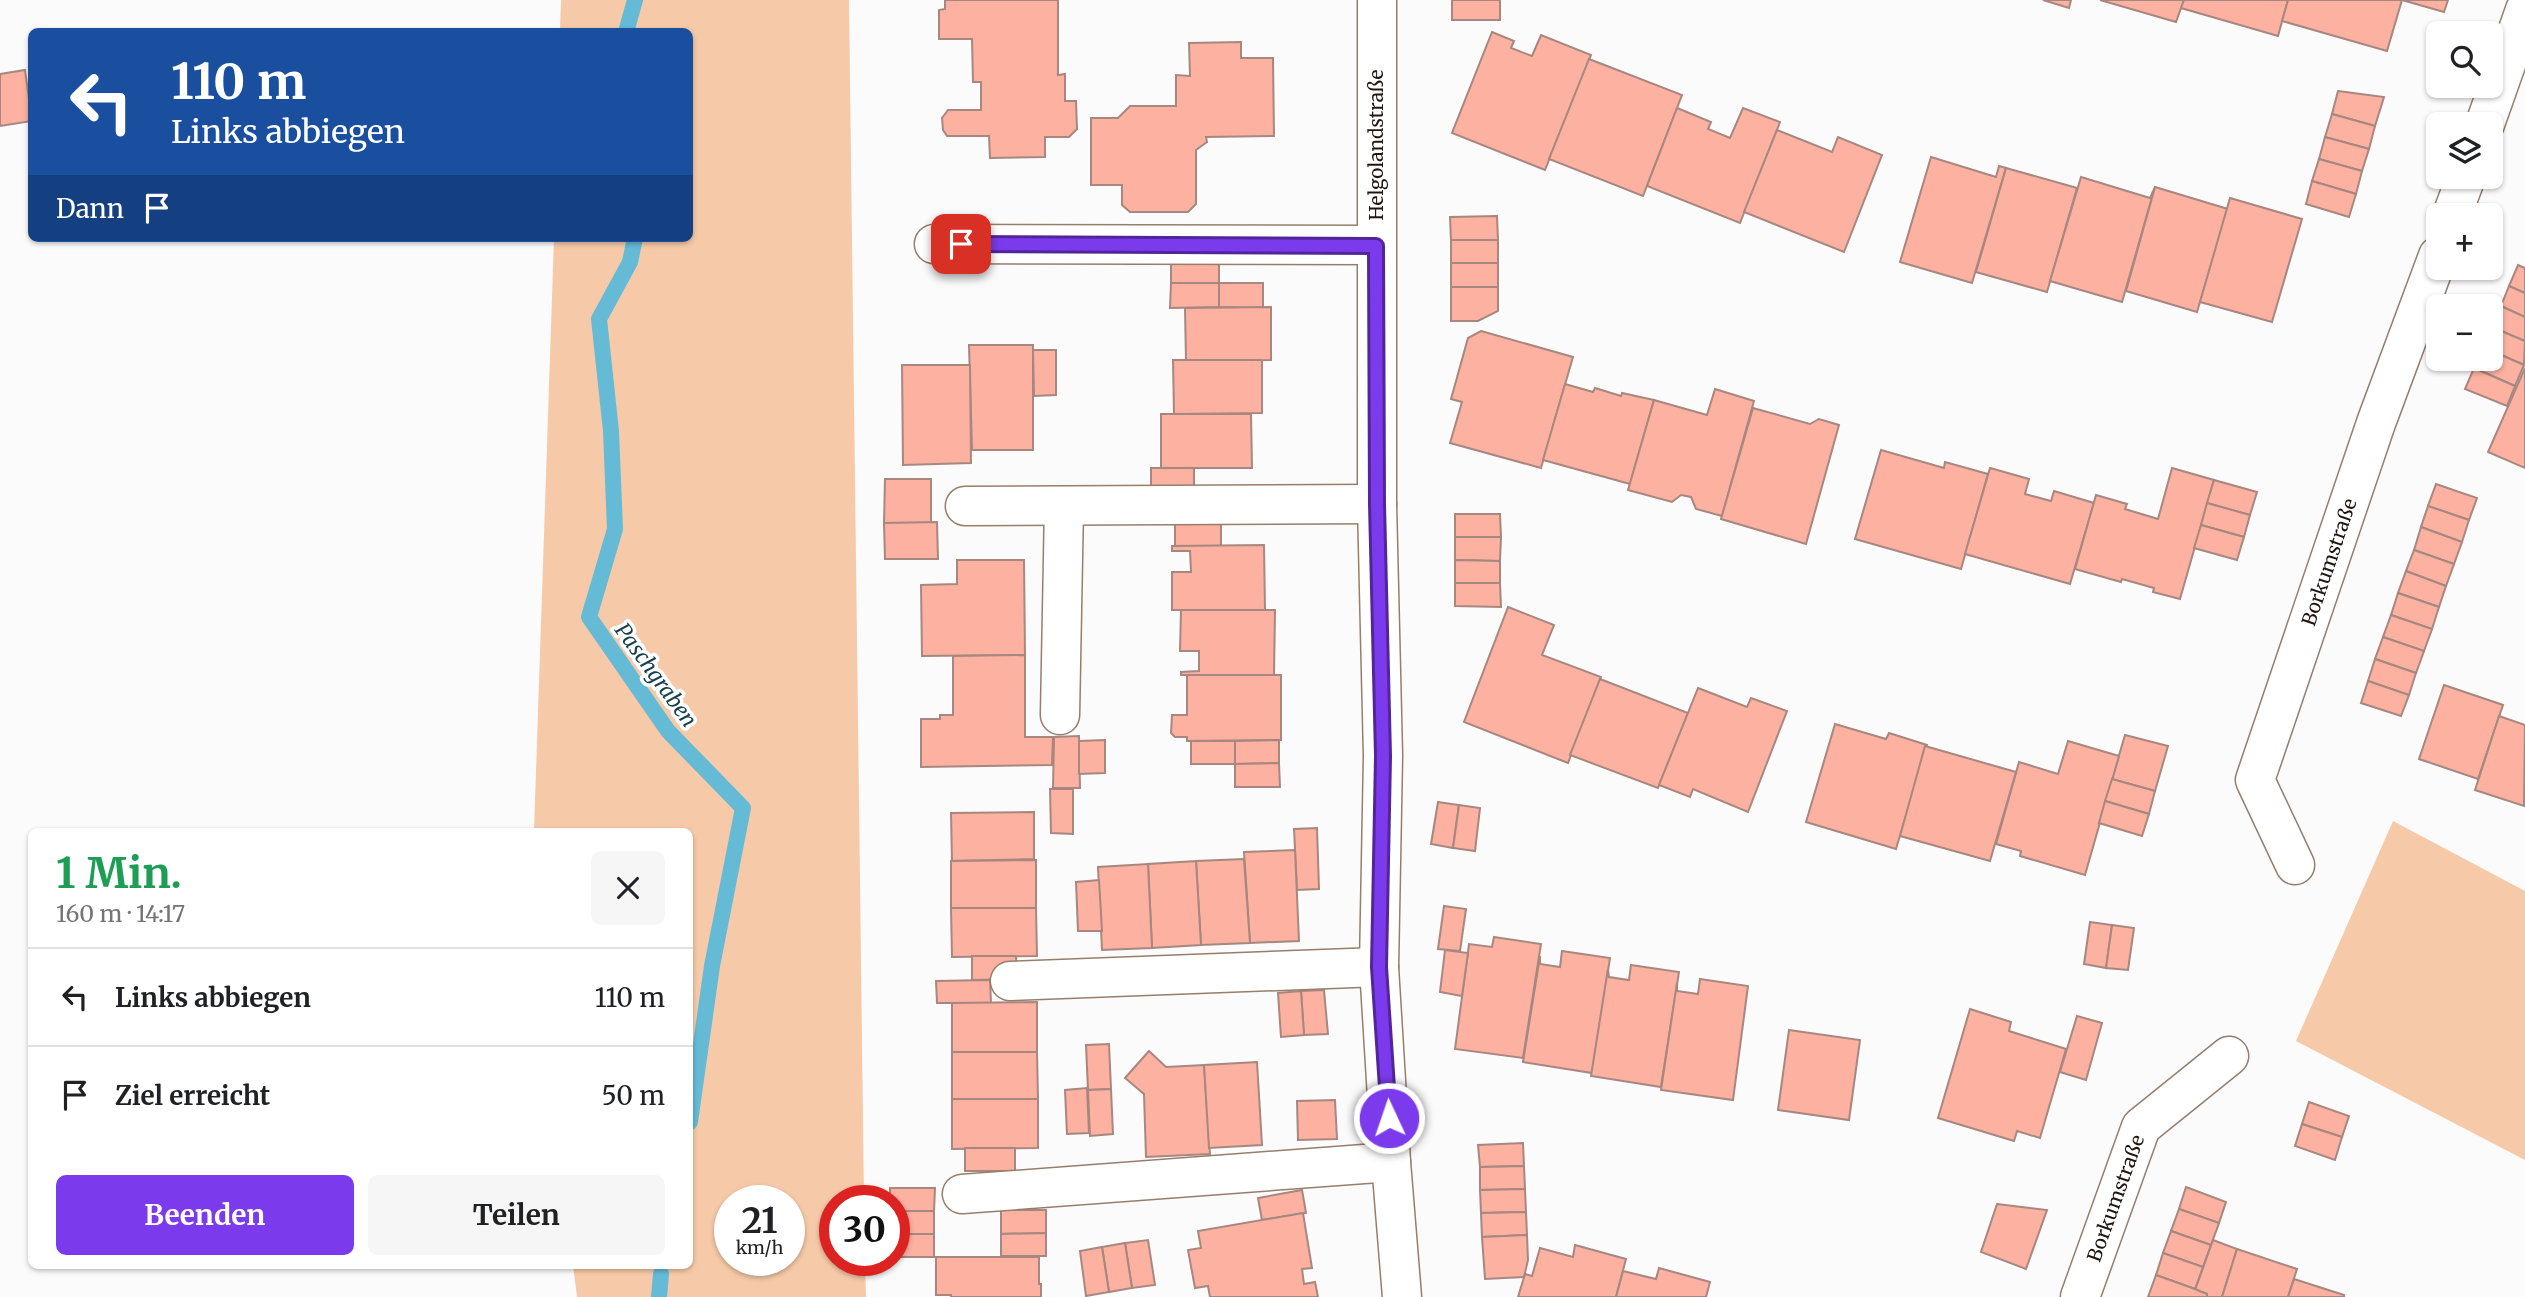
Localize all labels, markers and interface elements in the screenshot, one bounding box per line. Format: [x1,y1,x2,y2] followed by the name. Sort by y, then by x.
[2426,21,2503,371] map controls
[2426,21,2503,98] button: search
[171,51,306,112] text: 110 m
[56,56,147,147] icon: left
[1364,69,1388,220] street label: Helgolandstraße
[171,112,405,152] text: Links abbiegen
[2426,112,2503,189] button: layers
[138,189,176,227] icon: arrive
[56,192,124,225] text: Dann
[2426,203,2503,280] button: +
[931,214,991,274] pin
[942,225,980,263] icon: arrive
[2426,294,2503,371] button: −
[2296,495,2362,629] street label: Borkumstraße
[609,618,703,732] water label: Paschgraben
[56,847,182,899] text: 1 Min.
[591,851,665,925] button: close
[56,899,185,928] text: 160 m · 14:17
[56,978,94,1016] icon: left
[115,981,311,1014] text: Links abbiegen
[595,981,665,1014] text: 110 m
[56,1076,94,1114] icon: arrive
[115,1079,270,1112] text: Ziel erreicht
[601,1079,665,1112] text: 50 m
[1352,1081,1426,1155] position arrow
[2082,1131,2149,1265] street label: Borkumstraße
[56,1175,354,1255] button: Beenden
[368,1175,665,1255] button: Teilen
[819,1185,910,1276] speed limit sign: 30
[742,1199,777,1243] text: 21
[736,1236,783,1259] text: km/h

